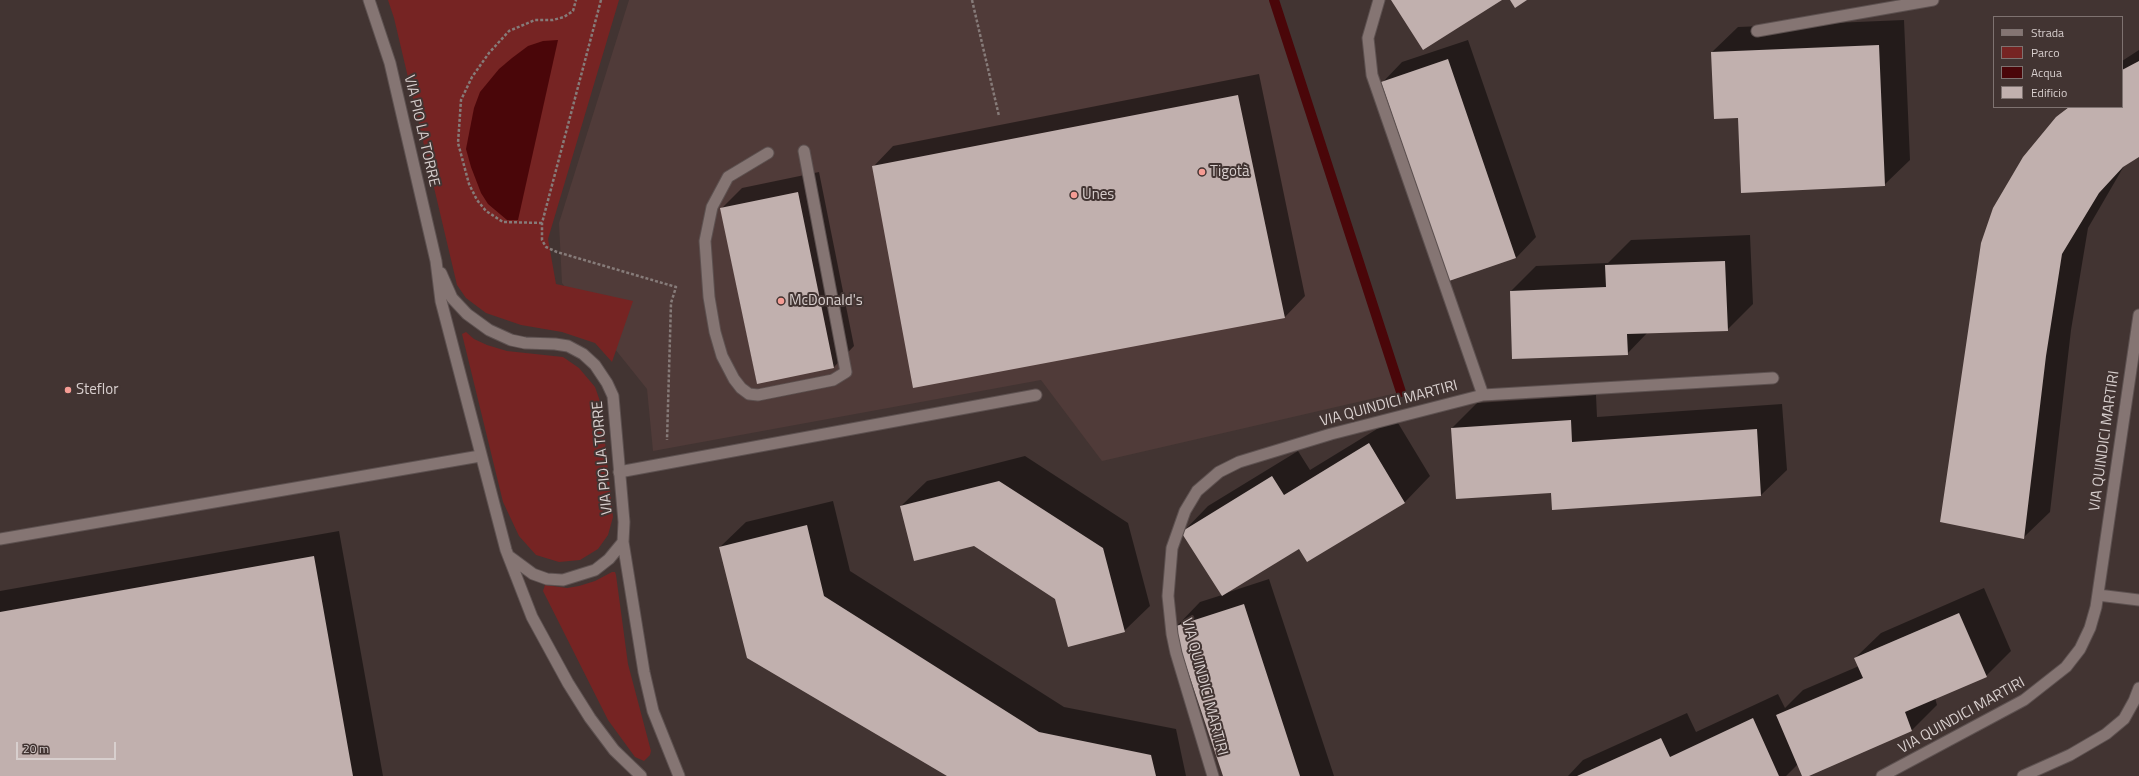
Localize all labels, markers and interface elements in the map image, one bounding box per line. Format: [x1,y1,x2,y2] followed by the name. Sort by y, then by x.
[1993,16,2123,108] legend
[2031,23,2064,42] text: Strada
[2031,43,2060,62] text: Parco
[2031,63,2062,82] text: Acqua
[399,73,443,189] street label: VIA PIO LA TORRE
[2031,83,2067,102] text: Edificio
[1210,163,1250,181] place label: Tigotà
[1197,167,1207,177] marker: Tigotà
[1082,186,1114,204] place label: Unes
[1069,190,1079,200] marker: Unes
[789,292,863,310] place label: McDonald's
[776,296,786,306] marker: McDonald's
[2086,370,2124,512] street label: VIA QUINDICI MARTIRI
[1318,377,1460,431] street label: VIA QUINDICI MARTIRI
[76,381,118,399] place label: Steflor
[63,385,73,395] marker: Steflor
[589,400,617,516] street label: VIA PIO LA TORRE
[1177,616,1231,758] street label: VIA QUINDICI MARTIRI
[1896,674,2028,758] street label: VIA QUINDICI MARTIRI
[18,734,118,760] scale bar
[23,739,49,758] text: 20 m

